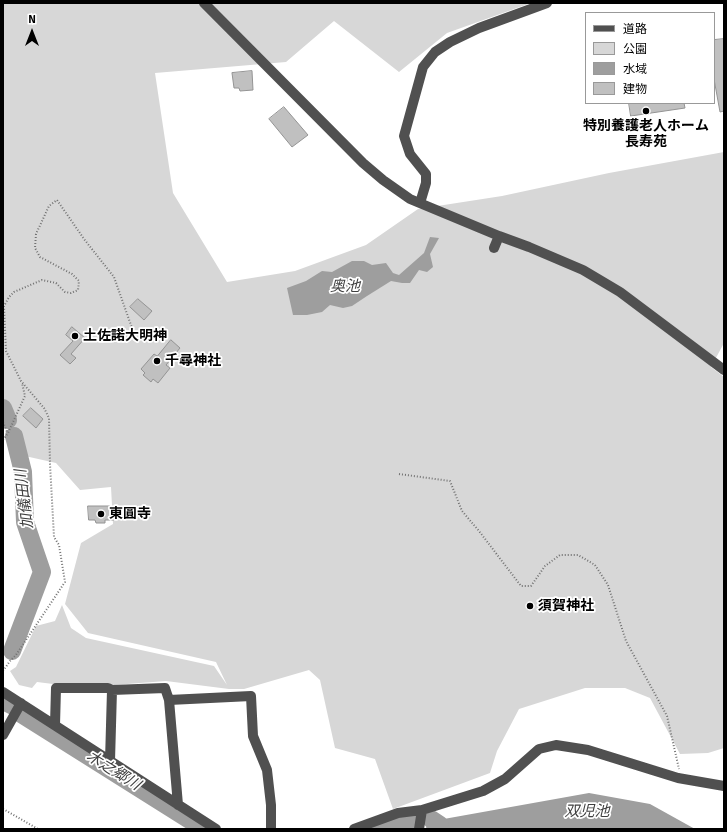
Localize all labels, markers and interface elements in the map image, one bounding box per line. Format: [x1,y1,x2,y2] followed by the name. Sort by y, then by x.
[12,12,52,52] north arrow
[585,12,715,104] legend
[28,13,36,26] text: N
[623,22,647,37] text: 道路
[623,42,647,57] text: 公園
[623,62,647,77] text: 水域
[623,82,647,97] text: 建物
[641,106,651,116] marker: 特別養護老人ホーム 長寿苑
[583,118,709,150] place label: 特別養護老人ホーム 長寿苑
[330,278,360,296] water label: 奥池
[83,328,167,344] place label: 土佐諾大明神
[70,331,80,341] marker: 土佐諾大明神
[165,353,221,369] place label: 千尋神社
[152,356,162,366] marker: 千尋神社
[12,468,38,530] water label: 加儀田川
[109,506,151,522] place label: 東圓寺
[96,509,106,519] marker: 東圓寺
[538,598,594,614] place label: 須賀神社
[525,601,535,611] marker: 須賀神社
[83,747,143,795] water label: 木之郷川
[565,803,609,821] water label: 双児池

